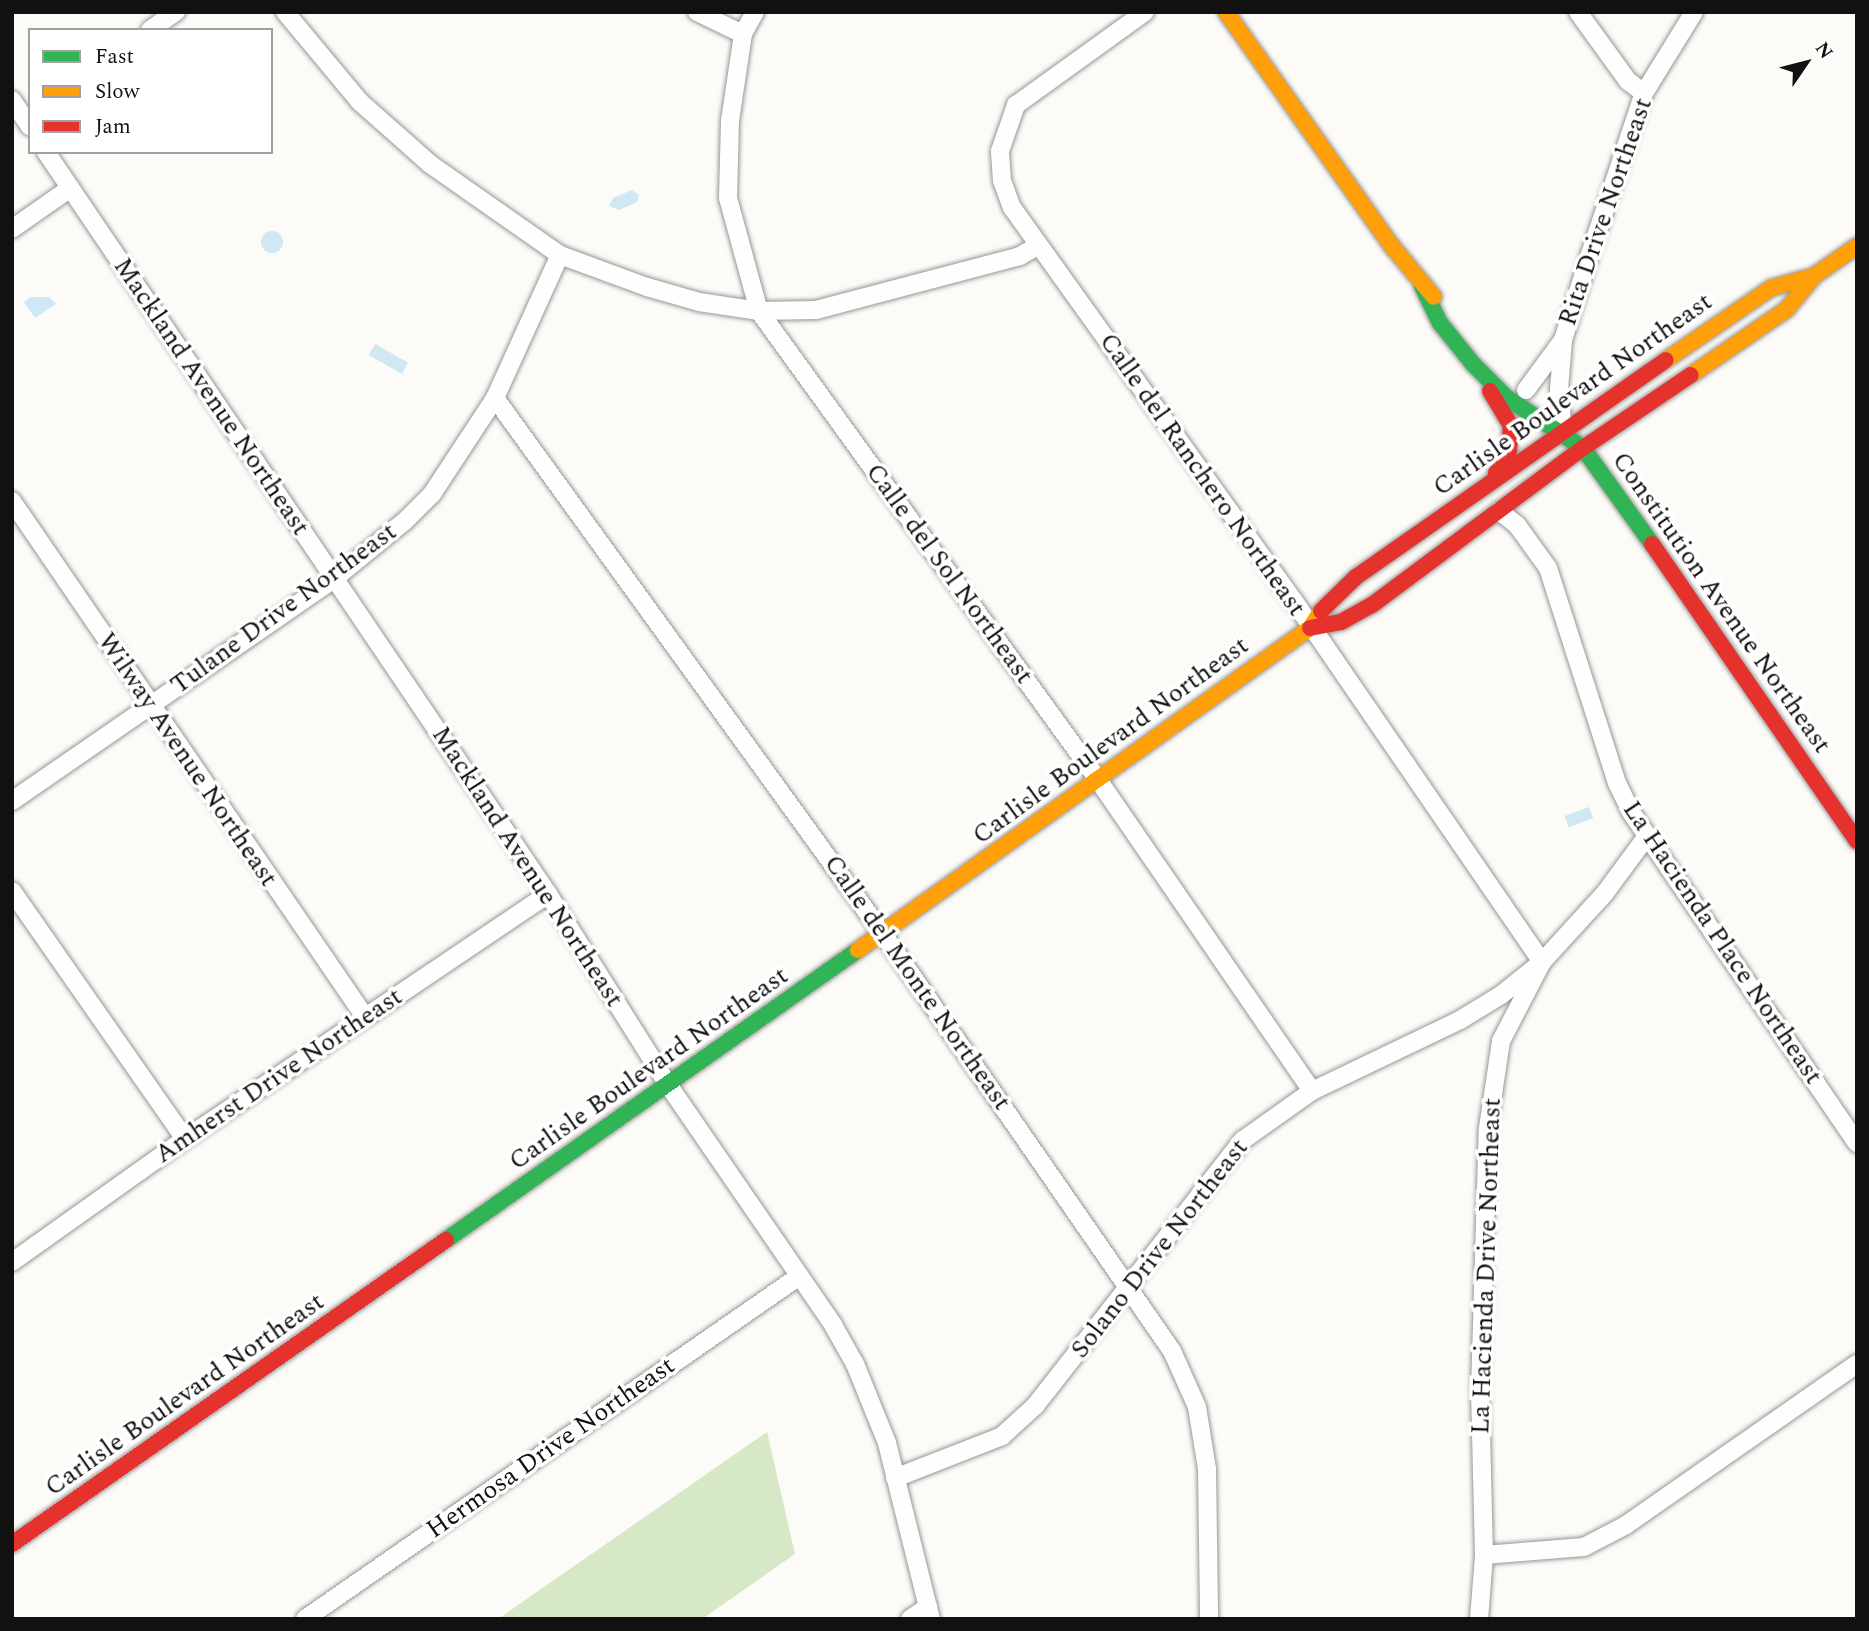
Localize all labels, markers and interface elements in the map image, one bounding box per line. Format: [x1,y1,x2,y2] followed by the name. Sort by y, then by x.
[28,28,273,154] legend
[1771,28,1841,98] north arrow
[1807,36,1840,65] text: N
[95,41,134,73] text: Fast
[95,76,139,108] text: Slow
[1552,94,1660,330] street label: Rita Drive Northeast
[95,111,131,143] text: Jam
[106,252,316,542] street label: Mackland Avenue Northeast
[1427,287,1719,503] street label: Carlisle Boulevard Northeast
[1092,327,1312,623] street label: Calle del Ranchero Northeast
[1605,446,1837,760] street label: Constitution Avenue Northeast
[859,458,1039,690] street label: Calle del Sol Northeast
[165,517,403,701] street label: Tulane Drive Northeast
[90,627,284,893] street label: Wilway Avenue Northeast
[967,630,1255,852] street label: Carlisle Boulevard Northeast
[425,721,629,1013] street label: Mackland Avenue Northeast
[1615,795,1829,1091] street label: La Hacienda Place Northeast
[817,849,1017,1117] street label: Calle del Monte Northeast
[503,961,795,1177] street label: Carlisle Boulevard Northeast
[149,981,409,1171] street label: Amherst Drive Northeast
[1466,1097,1508,1435] street label: La Hacienda Drive Northeast
[1065,1133,1255,1365] street label: Solano Drive Northeast
[39,1287,331,1503] street label: Carlisle Boulevard Northeast
[421,1350,681,1546] street label: Hermosa Drive Northeast

